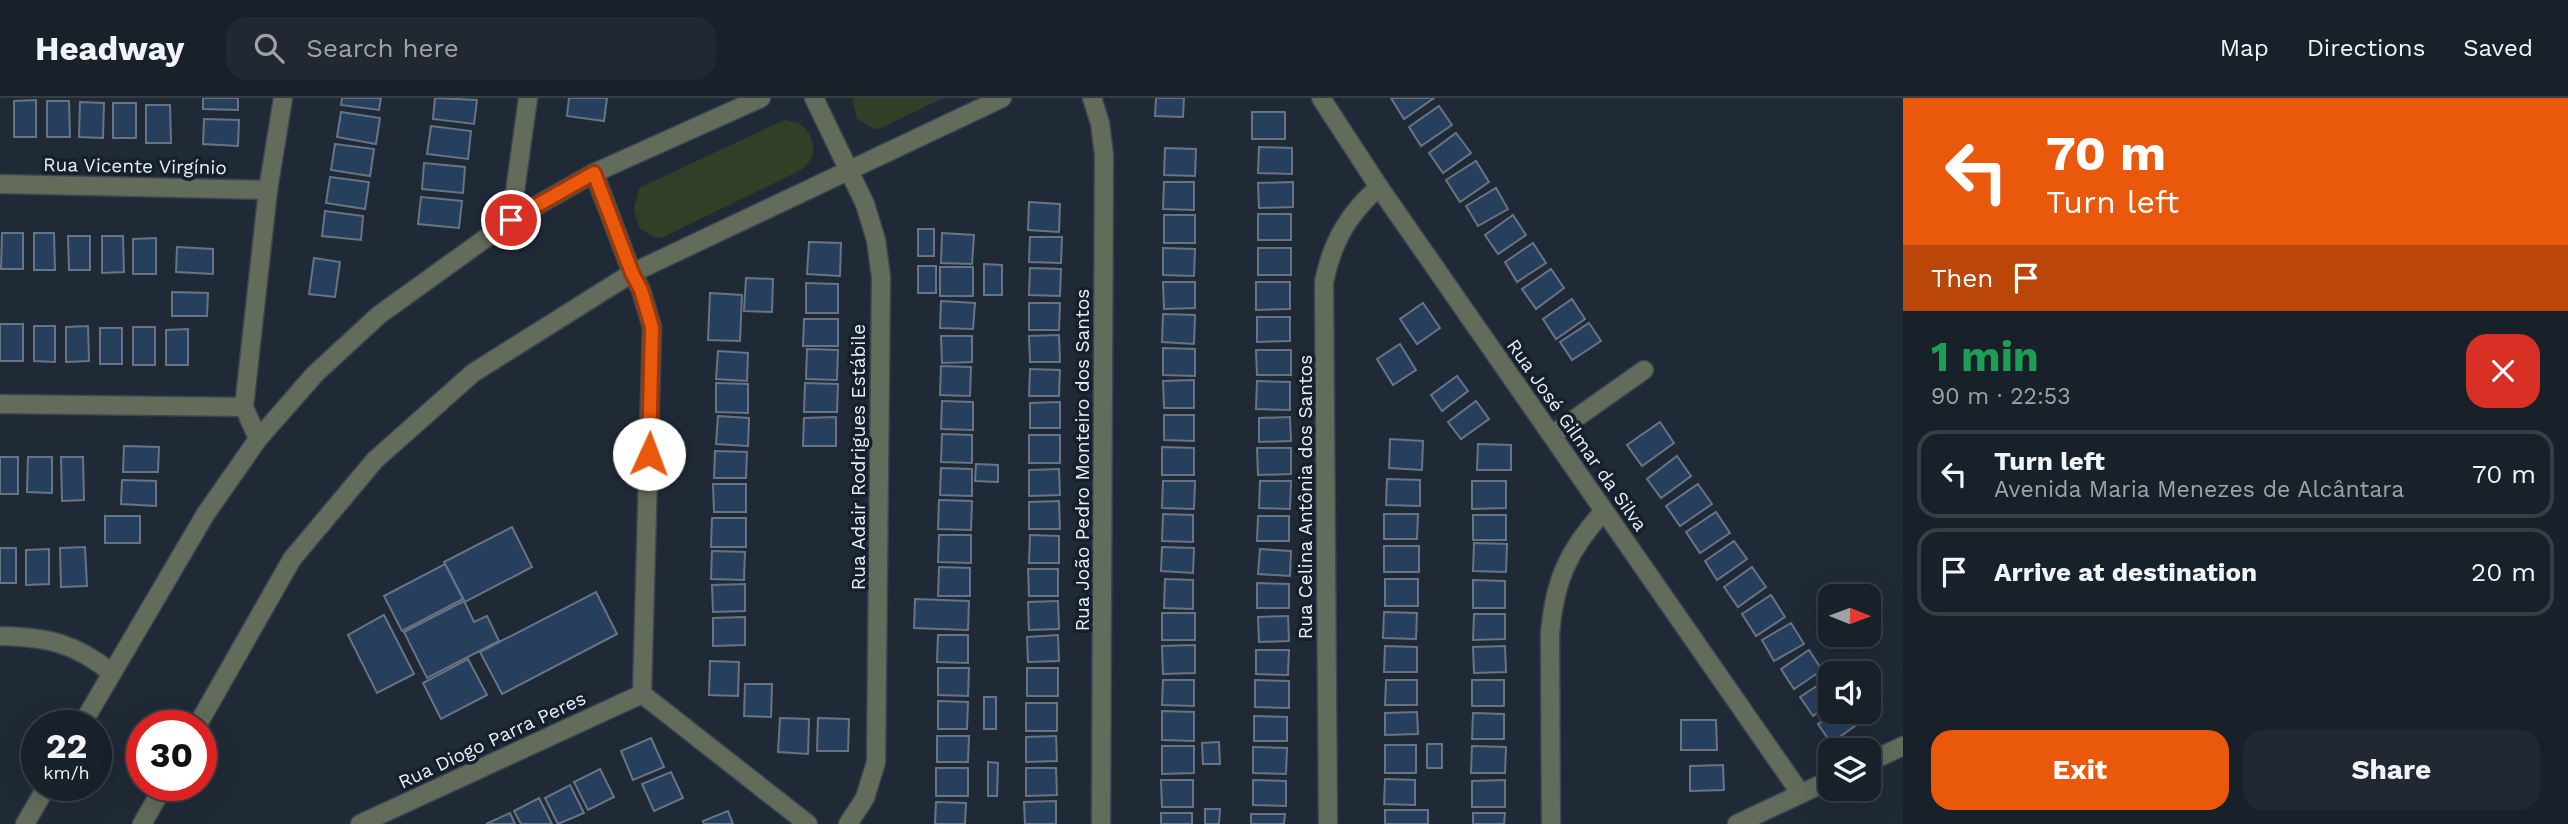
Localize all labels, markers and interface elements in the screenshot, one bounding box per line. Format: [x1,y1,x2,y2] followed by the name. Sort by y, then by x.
[226,17,716,80] search box
[35,29,184,68] text: Headway
[250,29,288,67] icon: search
[306,33,459,63] text: Search here
[2220,34,2269,62] text: Map
[2307,34,2425,62] text: Directions
[2463,34,2533,62] text: Saved
[2046,124,2166,182] text: 70 m
[1931,126,2022,217] icon: left
[43,153,227,179] street label: Rua Vicente Virgínio
[2046,183,2179,221] text: Turn left
[481,190,541,250] pin
[492,201,530,239] icon: arrive
[2007,259,2045,297] icon: arrive
[1931,263,1993,293] text: Then
[1071,289,1094,631] street label: Rua João Pedro Monteiro dos Santos
[847,324,870,590] street label: Rua Adair Rodrigues Estábile
[1931,332,2039,381] text: 1 min
[2466,334,2540,408] button: close
[1502,335,1652,536] street label: Rua José Gilmar da Silva
[1294,355,1317,639] street label: Rua Celina Antônia dos Santos
[1931,383,2071,410] text: 90 m · 22:53
[612,417,686,491] position arrow
[1994,446,2105,476] text: Turn left
[1935,455,1973,493] icon: left
[2472,459,2536,489] text: 70 m
[1994,476,2404,503] text: Avenida Maria Menezes de Alcântara
[1935,553,1973,591] icon: arrive
[1994,557,2257,587] text: Arrive at destination
[2471,557,2536,587] text: 20 m
[1818,584,1881,648] north arrow
[1818,584,1881,801] map controls
[1818,661,1881,724] button: sound
[395,686,589,794] street label: Rua Diogo Parra Peres
[126,710,217,801] speed limit sign: 30
[46,725,87,767] text: 22
[1931,730,2229,810] button: Exit
[2243,730,2540,810] button: Share
[1818,738,1881,801] button: layers
[43,762,90,783] text: km/h

